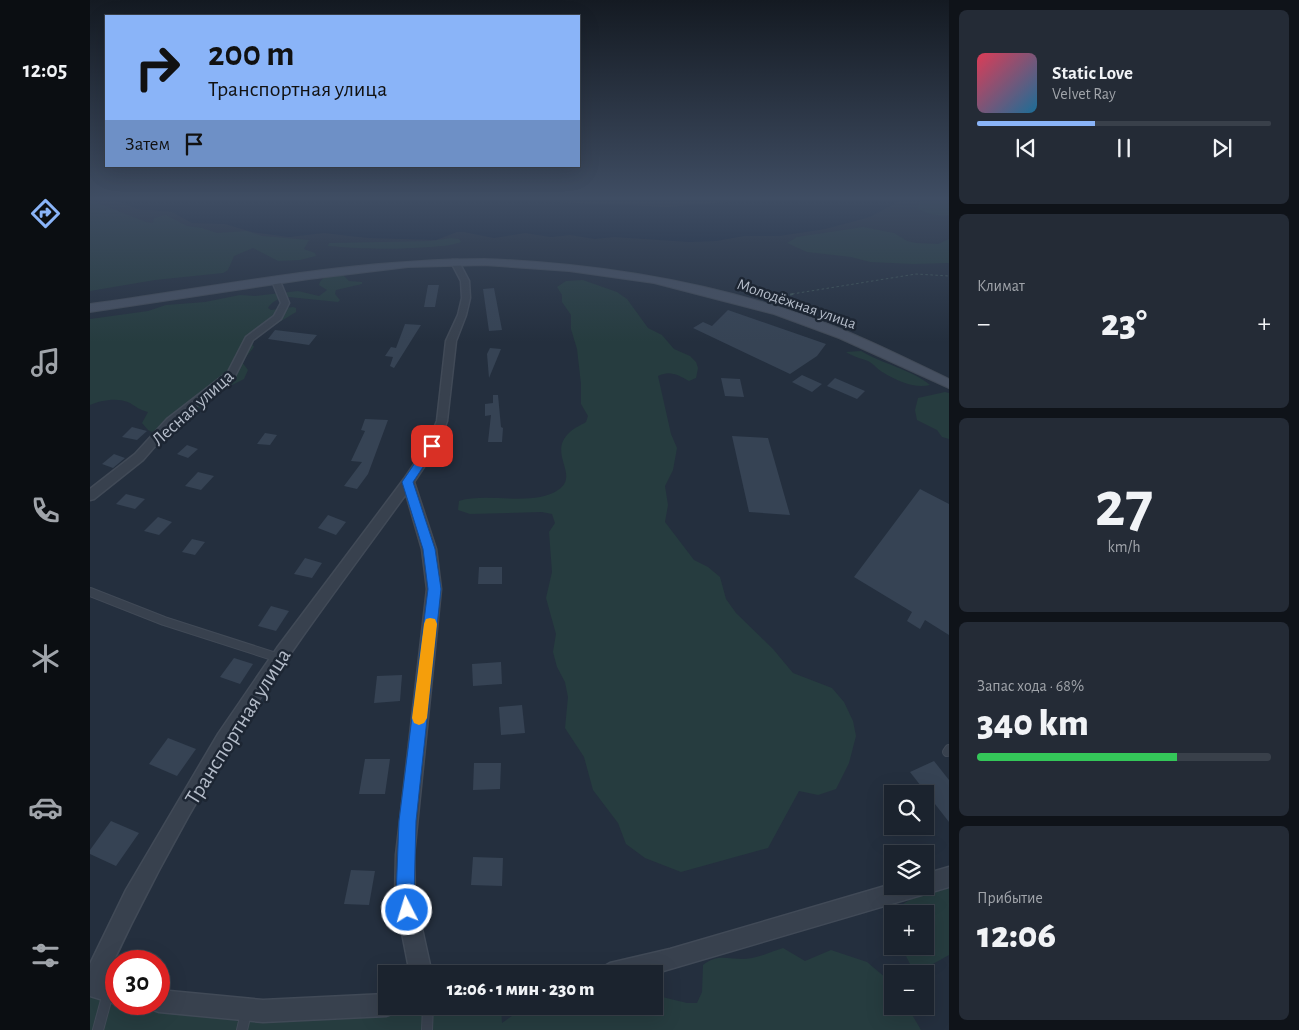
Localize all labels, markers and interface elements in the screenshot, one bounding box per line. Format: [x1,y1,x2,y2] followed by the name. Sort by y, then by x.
[125,35,190,100] icon: right
[208,37,295,72] text: 200 m
[23,59,67,81] text: 12:05
[1052,64,1133,83] text: Static Love
[208,78,387,100] text: Транспортная улица
[1052,86,1116,102] text: Velvet Ray
[180,130,208,158] icon: arrive
[1012,134,1040,162] icon: previous
[1110,134,1138,162] icon: pause
[1208,134,1236,162] icon: next
[125,135,170,154] text: Затем
[28,196,63,231] icon: directions
[735,276,858,333] street label: Молодёжная улица
[977,278,1025,294] text: Климат
[1101,305,1147,343] text: 23°
[977,310,990,338] text: −
[1258,310,1271,338] text: +
[28,345,63,380] icon: music
[148,366,238,450] street label: Лесная улица
[411,425,453,467] pin
[418,432,446,460] icon: arrive
[1095,473,1153,538] text: 27
[28,493,63,528] icon: phone
[1107,539,1141,555] text: km/h
[28,641,63,676] icon: climate
[181,645,295,808] street label: Транспортная улица
[977,678,1084,694] text: Запас хода · 68%
[977,705,1089,743] text: 340 km
[884,785,934,1015] map controls
[884,785,934,835] button: search
[28,790,63,825] icon: car
[884,845,934,895] button: layers
[380,883,432,935] position arrow
[977,890,1043,906] text: Прибытие
[884,905,934,955] button: +
[977,917,1056,955] text: 12:06
[28,938,63,973] icon: filters
[105,950,170,1015] speed limit sign: 30
[884,965,934,1015] button: −
[447,980,594,999] text: 12:06 · 1 мин · 230 m

